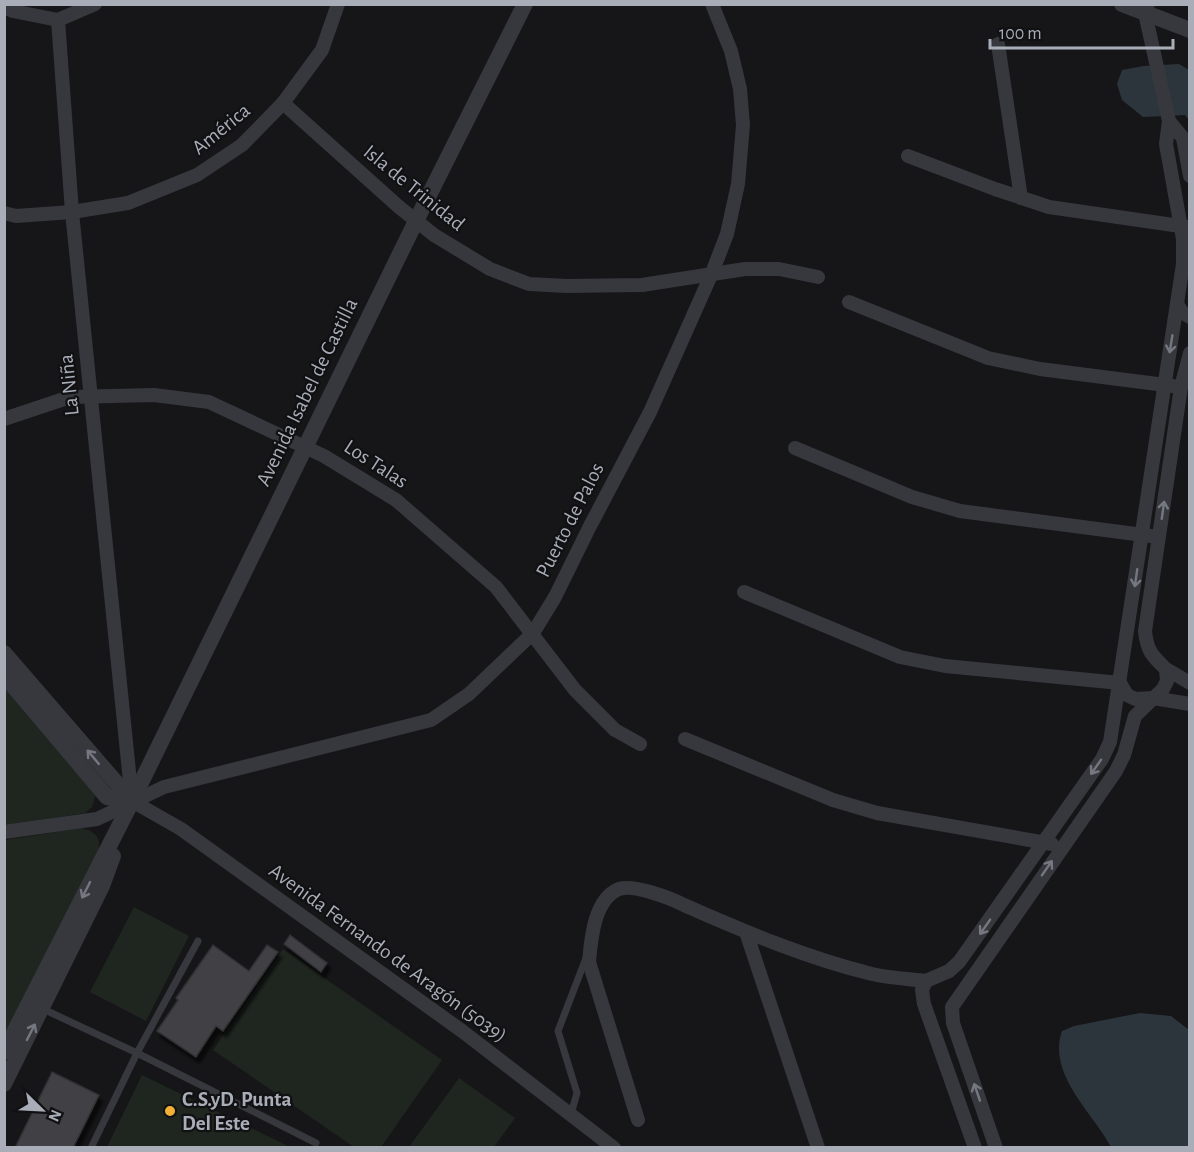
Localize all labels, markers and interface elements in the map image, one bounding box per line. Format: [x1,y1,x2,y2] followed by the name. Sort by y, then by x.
[990,12,1173,50] scale bar
[999,25,1042,43] text: 100 m
[188,99,254,159] street label: América
[359,141,469,235] street label: Isla de Trinidad
[252,295,362,489] street label: Avenida Isabel de Castilla
[1165,333,1176,353] one-way arrow
[55,353,83,417] street label: La Niña
[340,436,412,492] street label: Los Talas
[532,459,608,581] street label: Puerto de Palos
[1157,501,1168,521] one-way arrow
[1130,568,1141,587] one-way arrow
[86,750,100,765] one-way arrow
[1090,758,1102,775] one-way arrow
[265,860,511,1046] street label: Avenida Fernando de Aragón (5039)
[1041,860,1053,877] one-way arrow
[80,881,91,899] one-way arrow
[979,919,991,935] one-way arrow
[25,1024,37,1041] one-way arrow
[12,1080,72,1140] north arrow
[970,1083,981,1102] one-way arrow
[182,1089,292,1134] place label: C.S.yD. Punta Del Este
[163,1104,177,1118] marker: C.S.yD. Punta Del Este
[45,1107,64,1124] text: N

